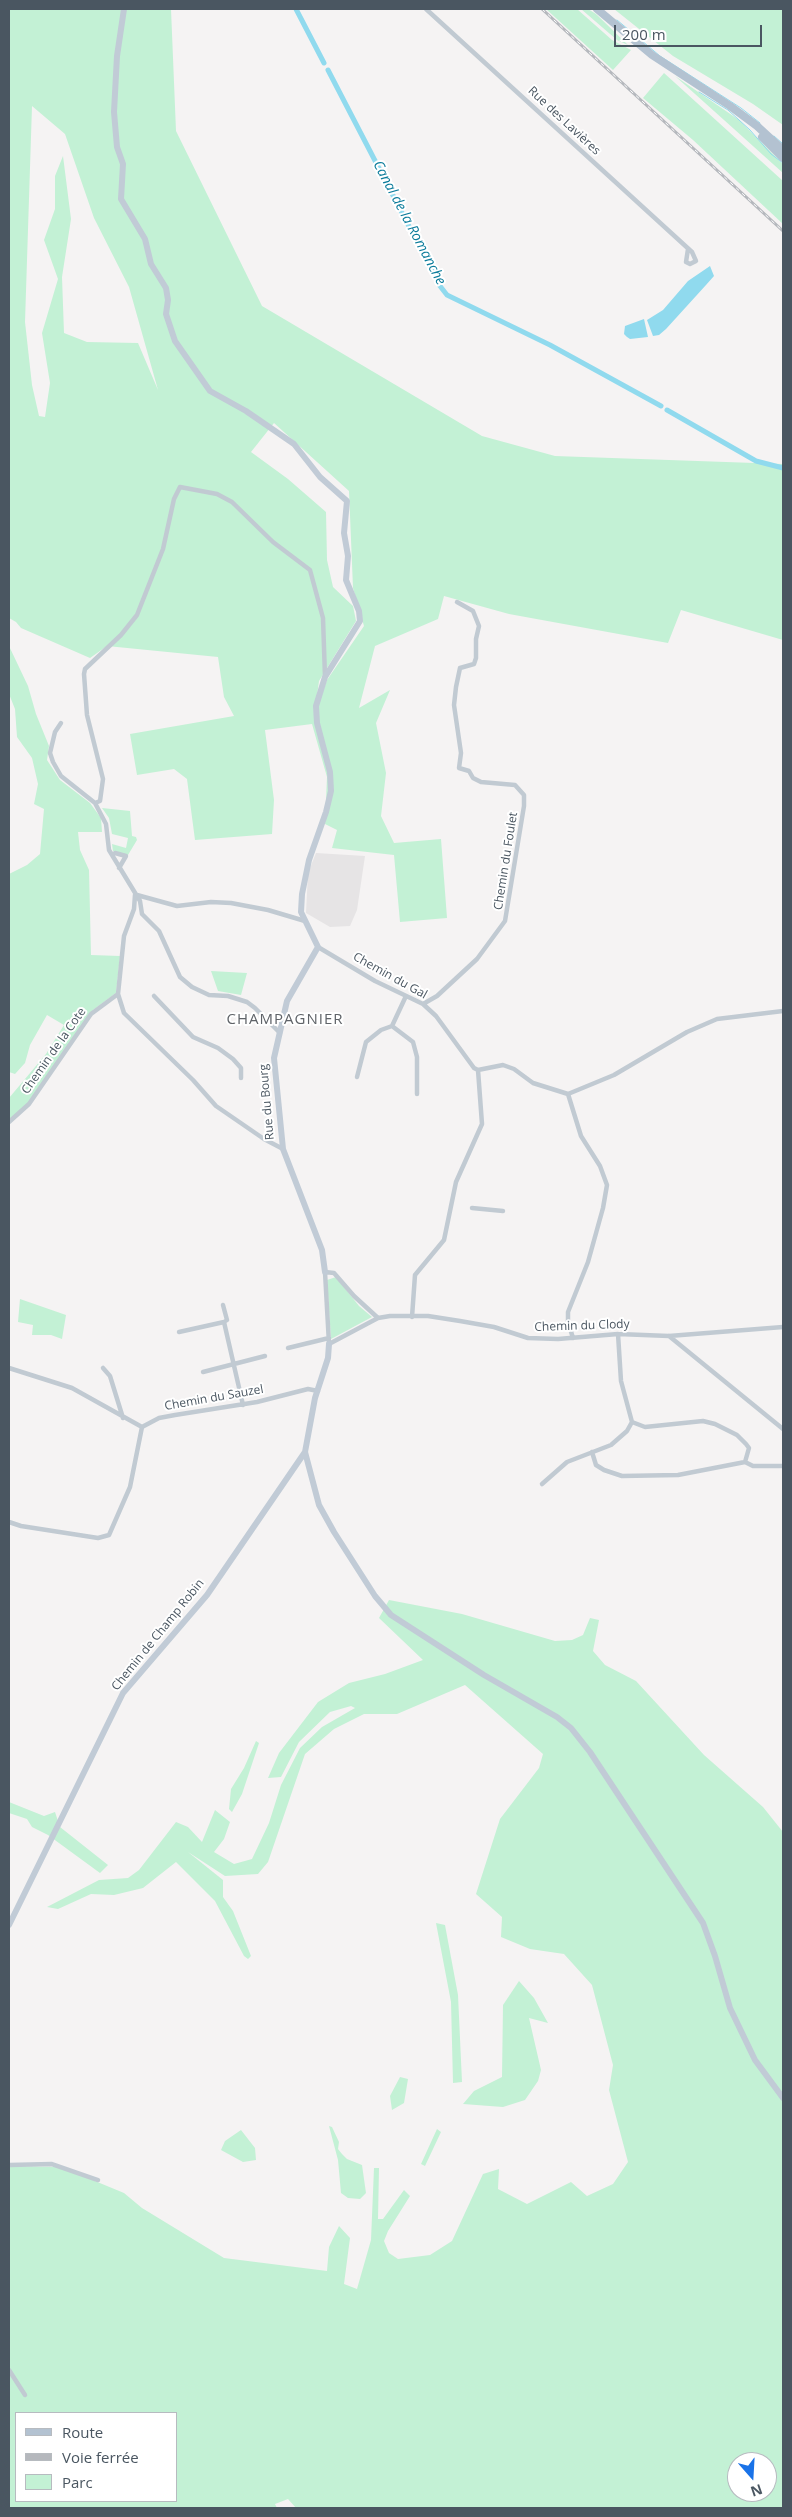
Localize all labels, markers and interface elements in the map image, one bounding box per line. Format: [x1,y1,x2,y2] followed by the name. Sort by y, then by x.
[617,15,764,47] scale bar
[622,24,666,44] text: 200 m
[525,84,603,158] street label: Rue des Lavières
[369,158,449,288] water label: Canal de la Romanche
[491,811,521,911] street label: Chemin du Foulet
[350,950,430,1002] street label: Chemin du Gal
[19,1005,89,1097] street label: Chemin de la Cote
[225,1011,345,1029] district label: CHAMPAGNIER
[257,1063,277,1141] street label: Rue du Bourg
[534,1317,630,1335] street label: Chemin du Clody
[163,1382,265,1414] street label: Chemin du Sauzel
[109,1576,207,1694] street label: Chemin de Champ Robin
[15,2412,178,2502] legend
[62,2422,103,2442] text: Route
[62,2447,139,2467] text: Voie ferrée
[727,2452,777,2502] north arrow
[62,2472,93,2492] text: Parc
[748,2480,765,2502] text: N

